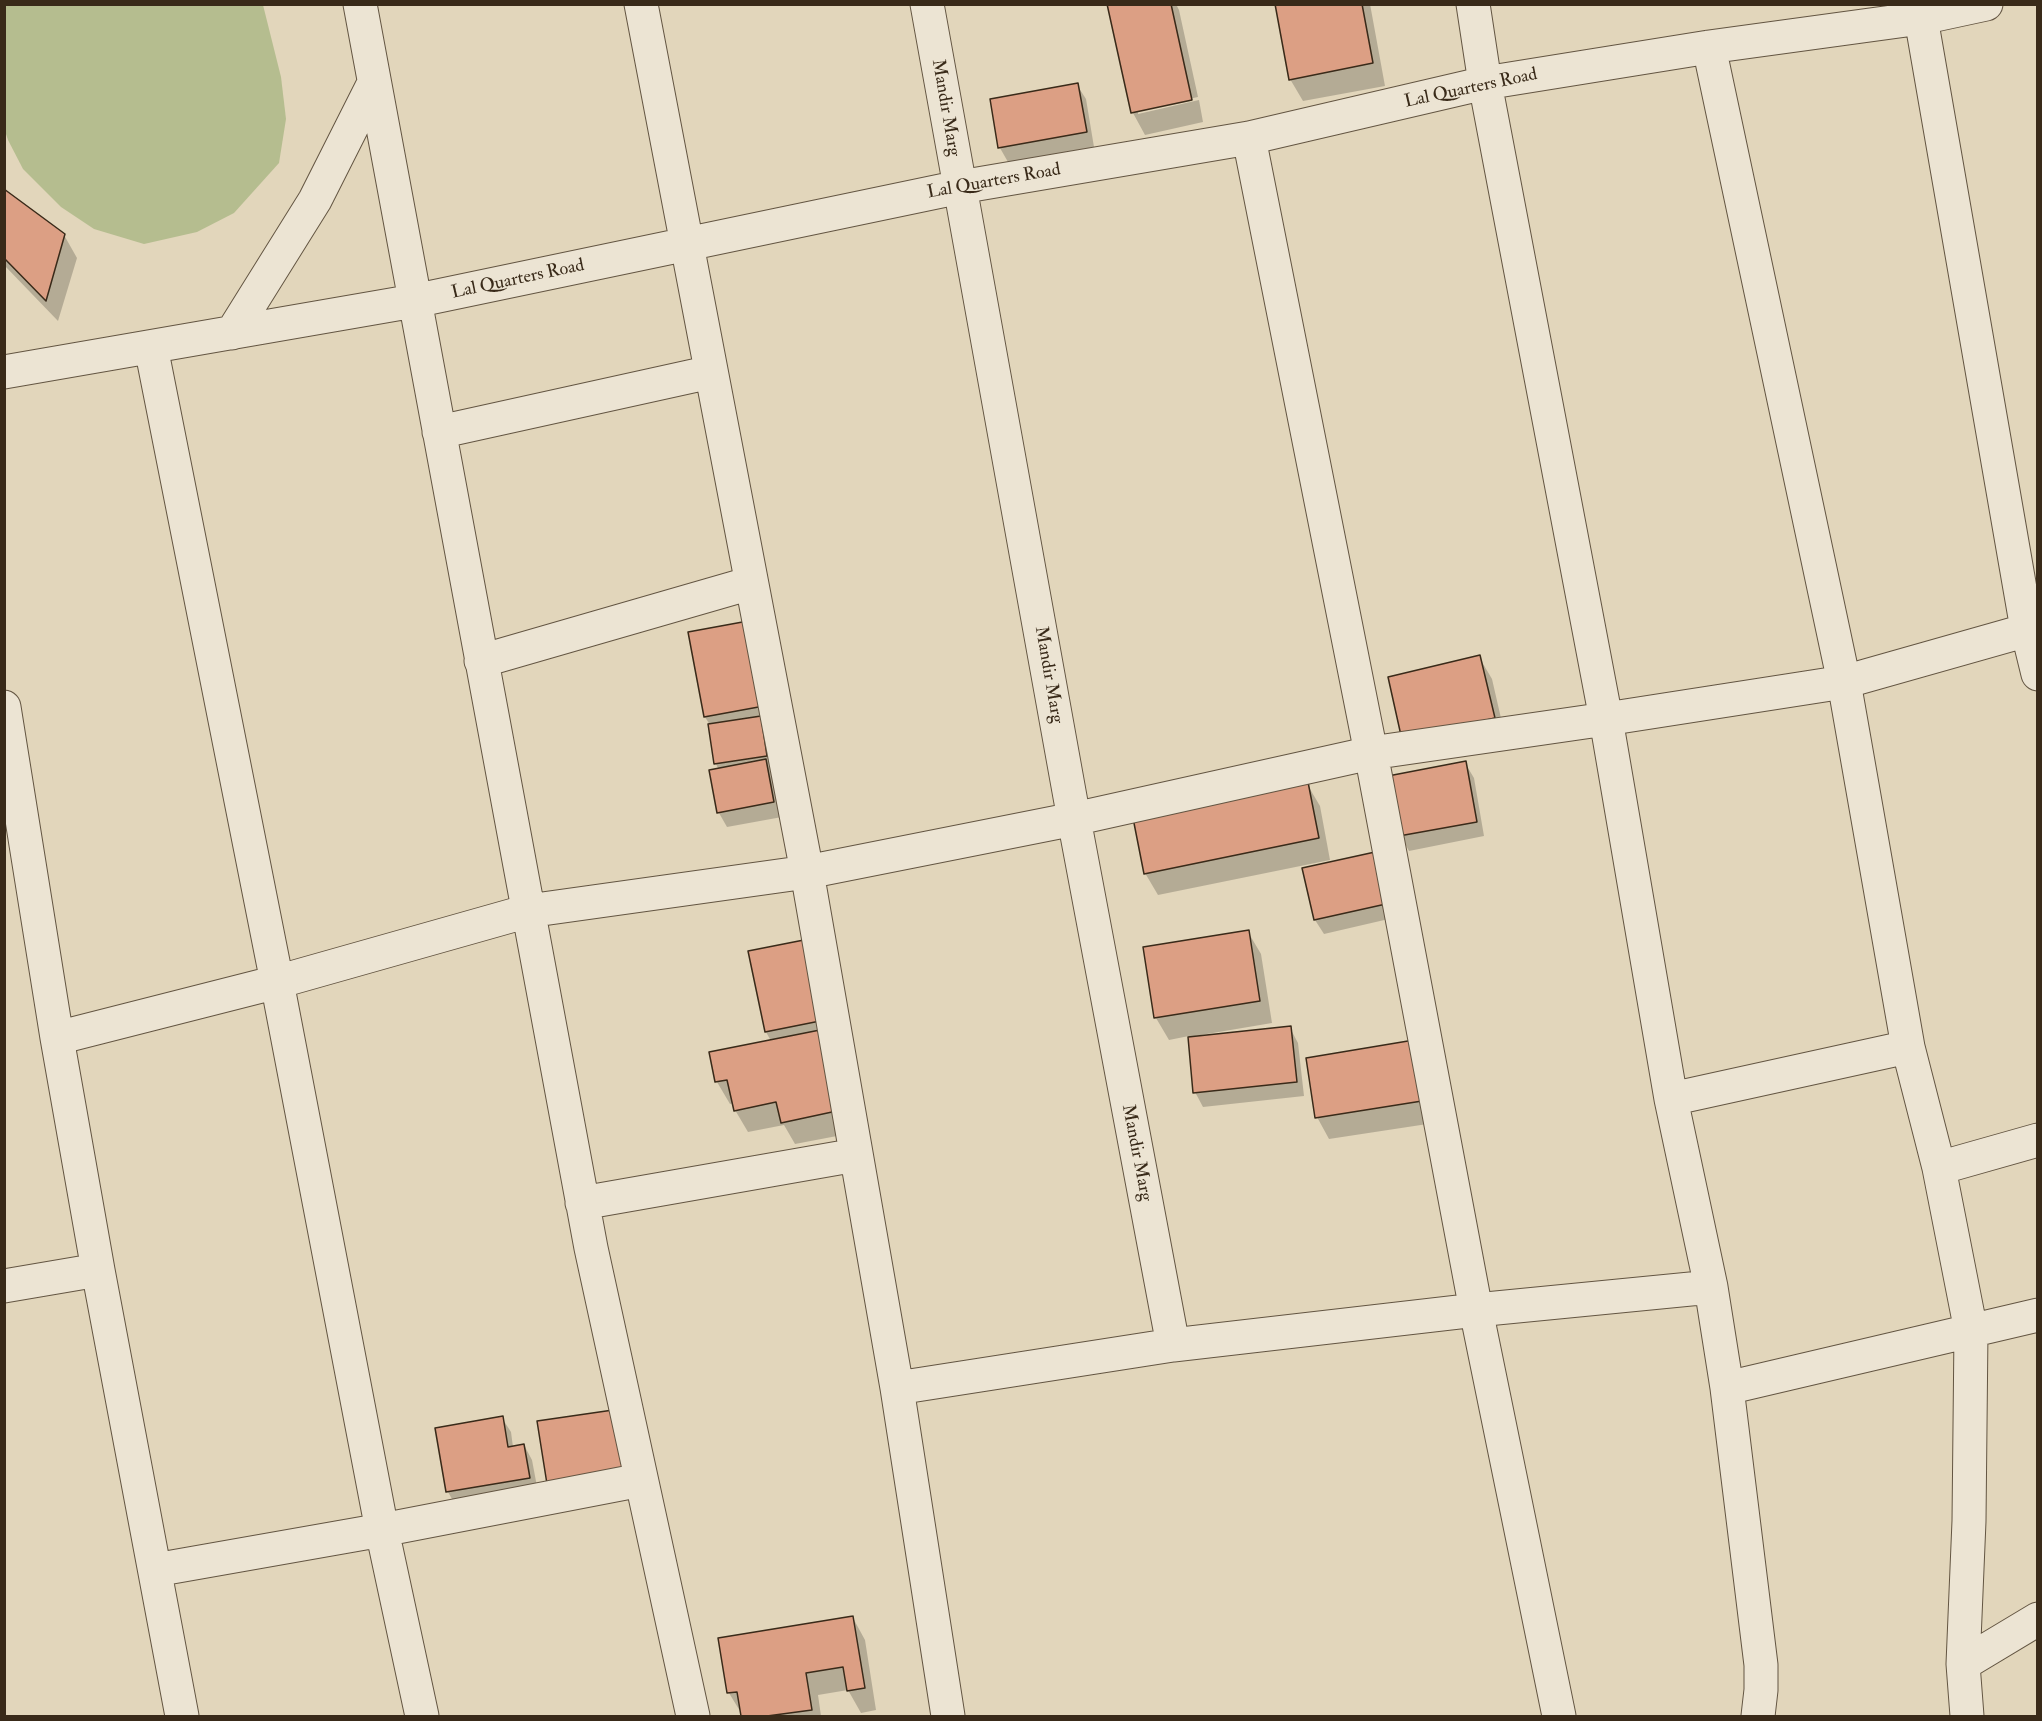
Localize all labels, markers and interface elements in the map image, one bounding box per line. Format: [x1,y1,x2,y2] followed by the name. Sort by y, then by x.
[926,58,964,158] street label: Mandir Marg
[1403,64,1539,114] street label: Lal Quarters Road
[926,160,1062,204] street label: Lal Quarters Road
[450,255,586,305] street label: Lal Quarters Road
[1029,625,1067,725] street label: Mandir Marg
[1116,1103,1156,1203] street label: Mandir Marg

